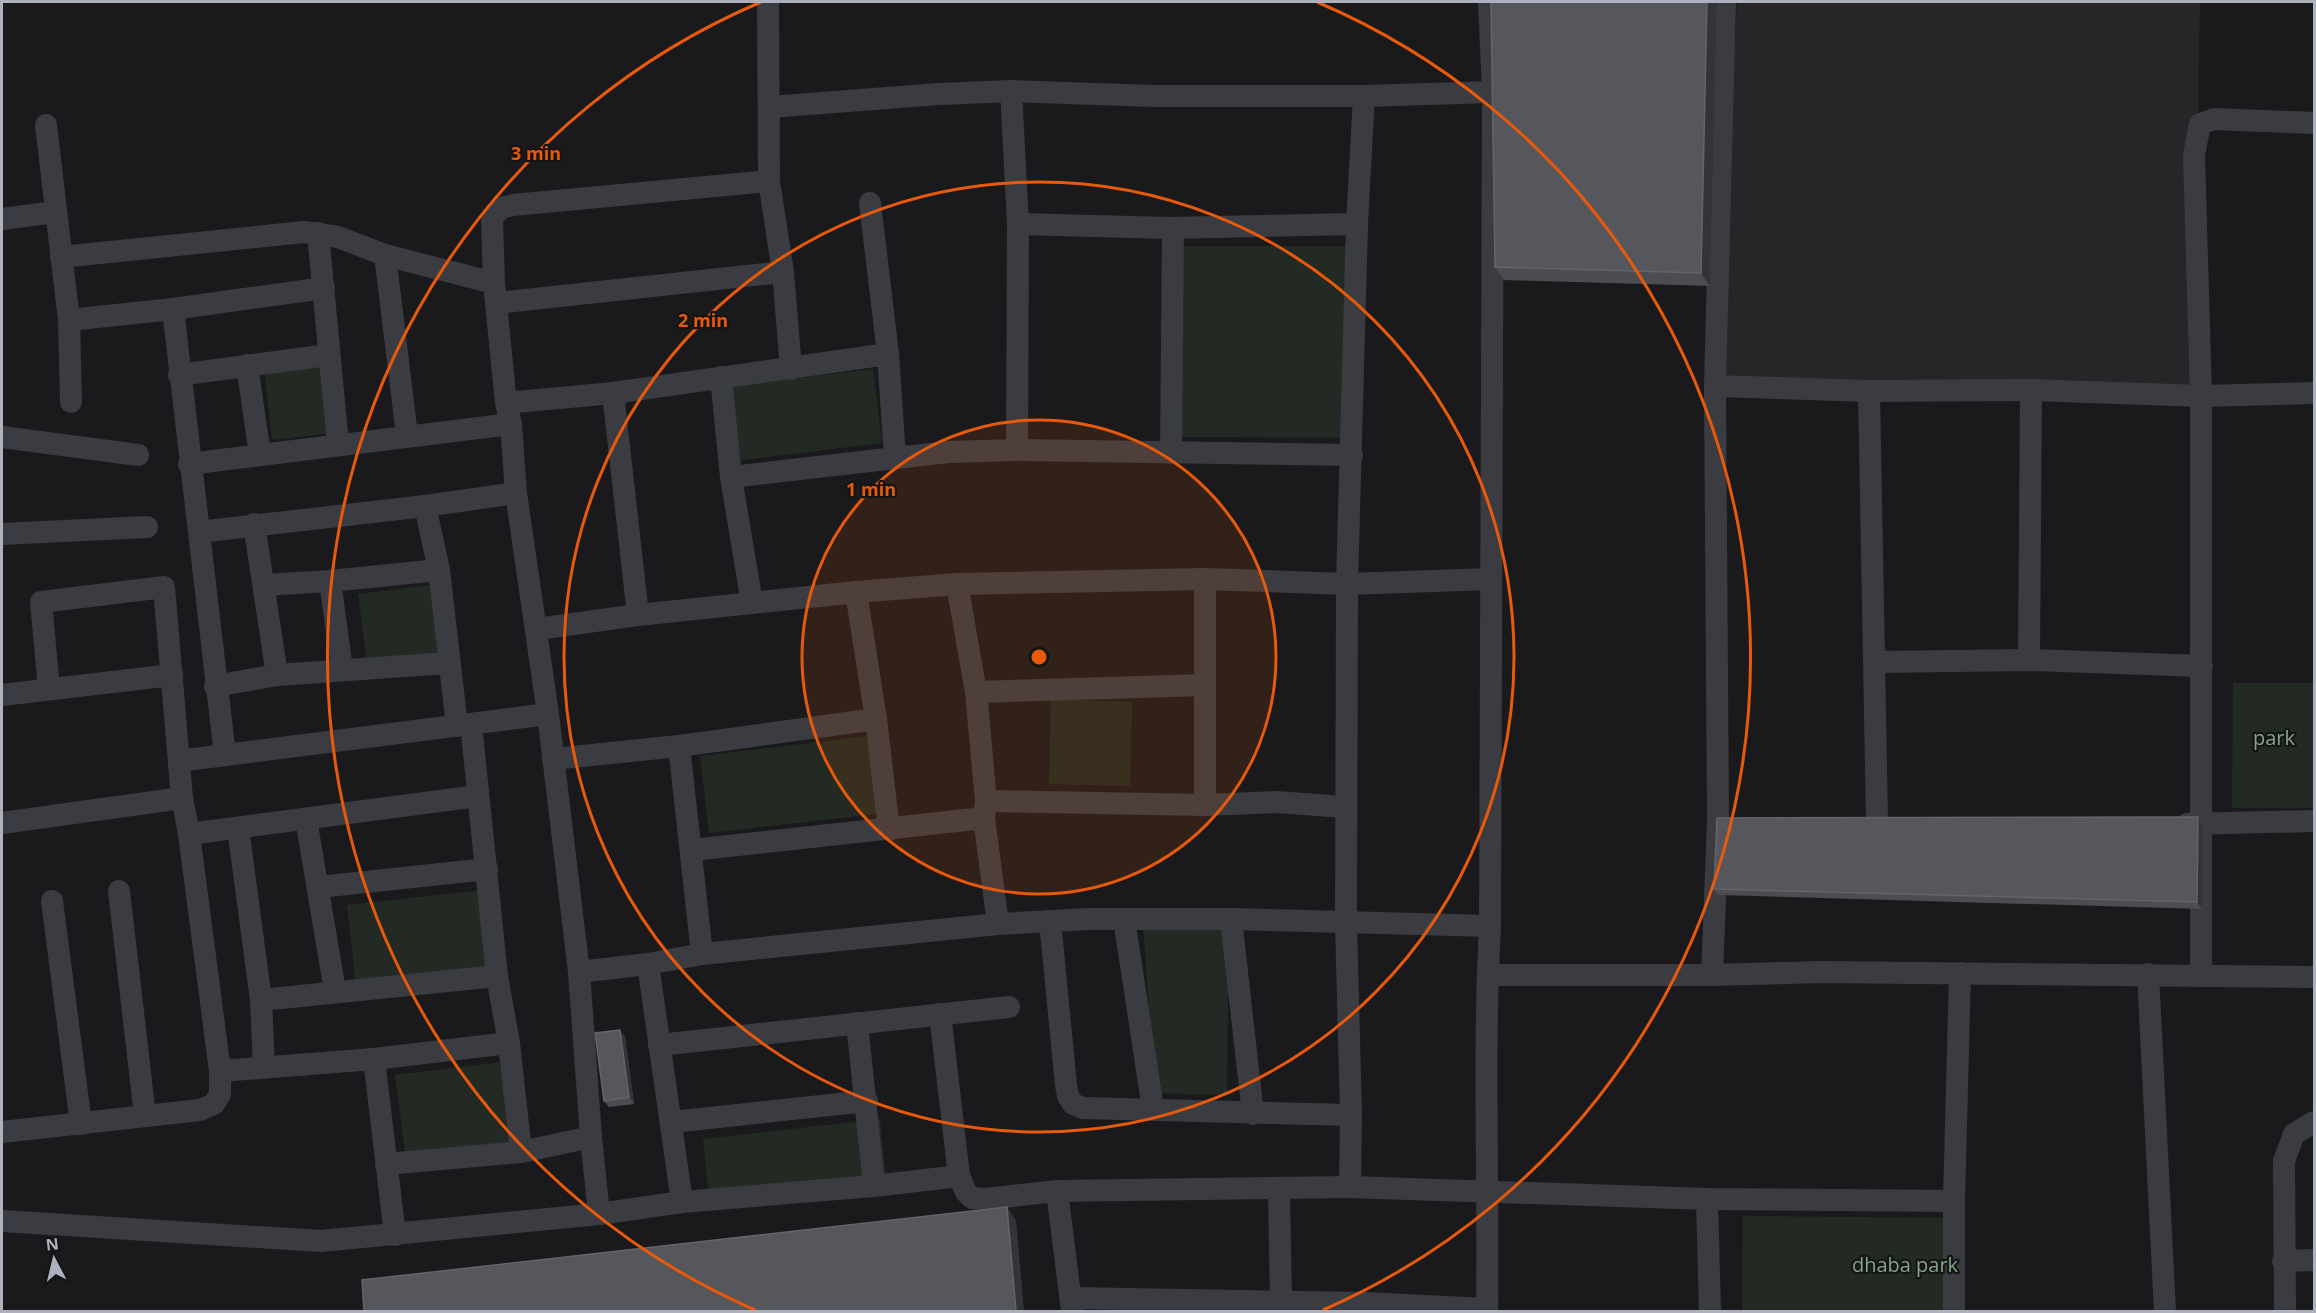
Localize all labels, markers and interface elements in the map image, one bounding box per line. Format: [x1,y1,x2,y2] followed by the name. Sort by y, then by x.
[511,141,561,165] text: 3 min
[678,308,728,332] text: 2 min
[846,477,896,501] text: 1 min
[1029,647,1049,667] centre of rings
[2253,724,2296,751] park label: park
[24,1229,84,1289] north arrow
[44,1232,60,1256] text: N
[1852,1251,1959,1278] park label: dhaba park

